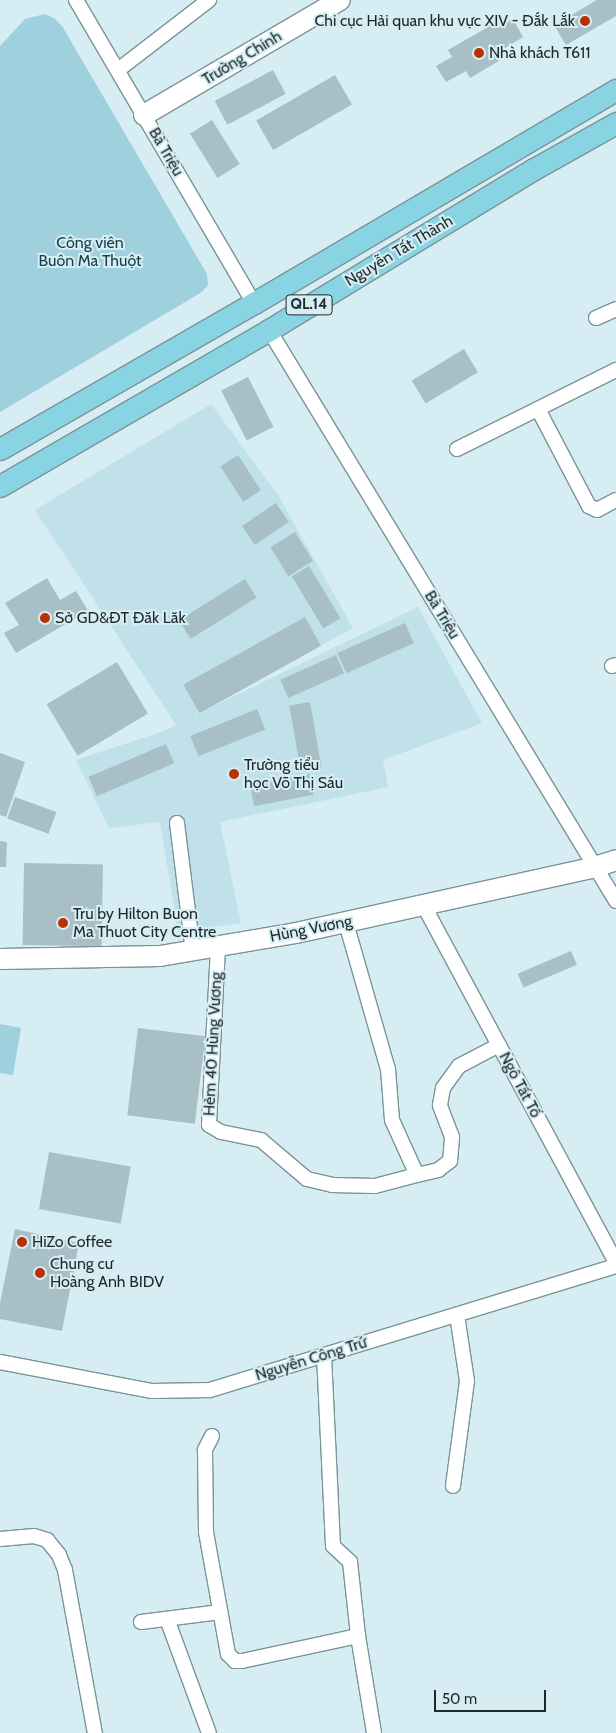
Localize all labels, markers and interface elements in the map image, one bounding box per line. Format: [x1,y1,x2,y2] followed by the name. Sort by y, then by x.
[314,11,575,31] place label: Chi cục Hải quan khu vực XIV - Đắk Lắk
[579,15,591,27] marker: Chi cục Hải quan khu vực XIV - Đắk Lắk
[199,27,285,89] street label: Trường Chinh
[489,43,590,63] place label: Nhà khách T611
[473,47,485,59] marker: Nhà khách T611
[144,124,188,180] street label: Bà Triệu
[342,211,456,291] street label: Nguyễn Tất Thành
[39,233,141,271] park label: Công viên Buôn Ma Thuột
[285,292,333,318] road number: QL.14
[420,587,464,643] street label: Bà Triệu
[55,608,186,628] place label: Sở GD&ĐT Đăk Lăk
[39,612,51,624] marker: Sở GD&ĐT Đăk Lăk
[244,755,343,793] place label: Trường tiểu học Võ Thị Sáu
[228,768,240,780] marker: Trường tiểu học Võ Thị Sáu
[73,904,216,942] place label: Tru by Hilton Buon Ma Thuot City Centre
[268,912,354,946] street label: Hùng Vương
[57,917,69,929] marker: Tru by Hilton Buon Ma Thuot City Centre
[200,971,226,1117] street label: Hẻm 40 Hùng Vương
[495,1049,545,1121] street label: Ngô Tất Tố
[32,1232,112,1252] place label: HiZo Coffee
[16,1236,28,1248] marker: HiZo Coffee
[50,1254,164,1292] place label: Chung cư Hoàng Anh BIDV
[34,1267,46,1279] marker: Chung cư Hoàng Anh BIDV
[253,1333,369,1385] street label: Nguyễn Công Trứ
[436,1680,548,1712] scale bar
[442,1690,477,1708] text: 50 m

